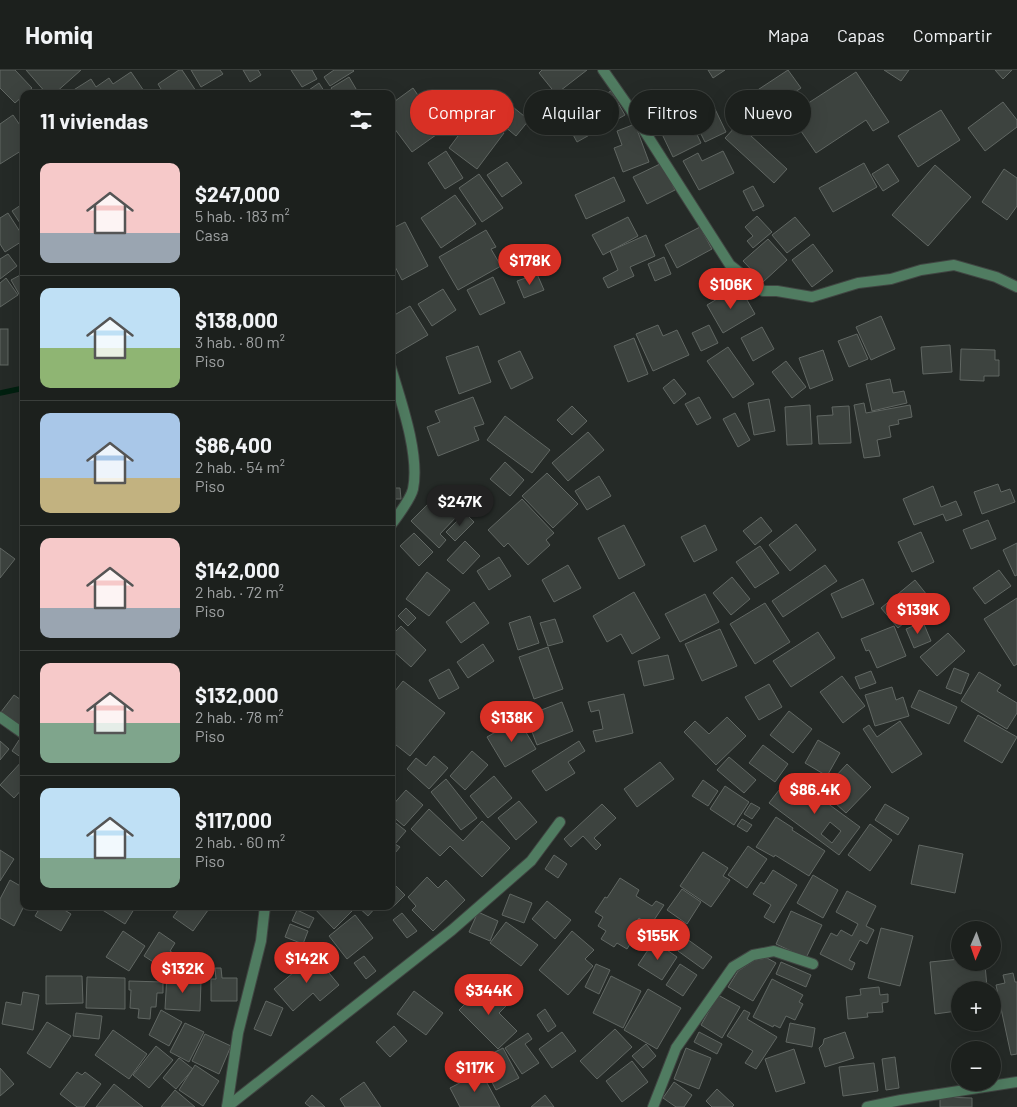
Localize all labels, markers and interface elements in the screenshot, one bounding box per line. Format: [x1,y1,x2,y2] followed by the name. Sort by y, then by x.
[25,20,93,49] text: Homiq
[768,24,809,46] text: Mapa
[837,24,885,46] text: Capas
[913,24,992,46] text: Compartir
[410,90,514,135] chip: Comprar
[524,90,619,135] chip: Alquilar
[629,90,715,135] chip: Filtros
[725,90,811,135] chip: Nuevo
[347,106,375,134] icon: filters
[40,108,148,133] text: 11 viviendas
[195,181,280,206] text: $247,000
[80,183,140,243] icon: home
[195,206,290,225] text: 5 hab. · 183 m²
[195,225,229,244] text: Casa
[495,244,565,286] pin: $178K
[509,250,551,269] text: $178K
[696,268,766,310] pin: $106K
[710,274,752,293] text: $106K
[195,307,278,332] text: $138,000
[80,308,140,368] icon: home
[195,332,285,351] text: 3 hab. · 80 m²
[195,351,225,370] text: Piso
[195,432,272,457] text: $86,400
[80,433,140,493] icon: home
[195,457,285,476] text: 2 hab. · 54 m²
[195,476,225,495] text: Piso
[425,484,495,527] pin: $247K
[438,491,482,510] text: $247K
[195,557,280,582] text: $142,000
[80,558,140,618] icon: home
[195,582,284,601] text: 2 hab. · 72 m²
[883,592,953,635] pin: $139K
[897,599,939,618] text: $139K
[195,601,225,620] text: Piso
[195,682,278,707] text: $132,000
[80,683,140,743] icon: home
[477,700,547,743] pin: $138K
[195,707,284,726] text: 2 hab. · 78 m²
[491,707,533,726] text: $138K
[195,726,225,745] text: Piso
[774,772,856,815] pin: $86.4K
[790,779,840,798] text: $86.4K
[195,807,272,832] text: $117,000
[80,808,140,868] icon: home
[195,832,285,851] text: 2 hab. · 60 m²
[195,851,225,870] text: Piso
[623,918,693,961] pin: $155K
[951,921,1001,971] north arrow
[951,921,1001,1091] map controls
[637,925,679,944] text: $155K
[272,942,342,984] pin: $142K
[285,948,329,967] text: $142K
[148,952,218,994] pin: $132K
[162,958,204,977] text: $132K
[454,974,524,1016] pin: $344K
[465,980,513,999] text: $344K
[951,981,1001,1031] button: +
[951,1041,1001,1091] button: −
[440,1050,510,1093] pin: $117K
[456,1057,494,1076] text: $117K

